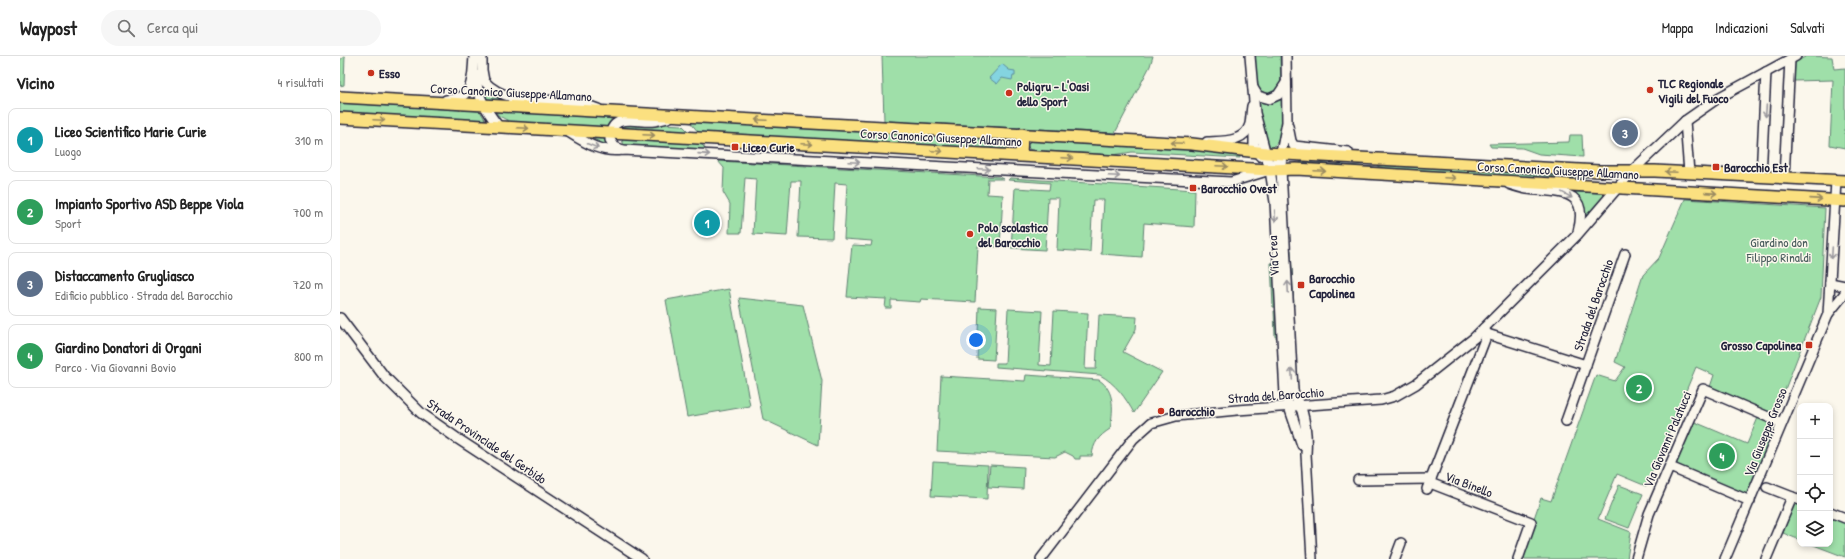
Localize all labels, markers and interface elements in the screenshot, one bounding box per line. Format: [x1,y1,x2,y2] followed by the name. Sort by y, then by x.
[101,10,381,46] search box
[20,15,77,41] text: Waypost
[115,17,137,39] icon: search
[147,17,198,38] text: Cerca qui
[1662,18,1693,37] text: Mappa
[1715,18,1768,37] text: Indicazioni
[1790,18,1825,37] text: Salvati
[379,64,401,82] place label: Esso
[366,68,376,78] marker: Esso
[16,71,54,94] text: Vicino
[278,73,324,91] text: 4 risultati
[1657,74,1729,108] place label: TLC Regionale Vigili del Fuoco
[1017,77,1089,111] place label: Poligru - L'Oasi dello Sport
[430,79,592,105] street label: Corso Canonico Giuseppe Allamano
[1645,85,1655,95] marker: TLC Regionale Vigili del Fuoco
[1004,88,1014,98] marker: Poligru - L'Oasi dello Sport
[1762,104,1769,117] one-way arrow
[372,116,385,124] one-way arrow
[755,116,768,123] one-way arrow
[1612,118,1638,148] pin: 3
[55,121,207,142] text: Liceo Scientifico Marie Curie
[516,124,529,132] one-way arrow
[860,124,1022,150] street label: Corso Canonico Giuseppe Allamano
[28,131,32,149] text: 1
[295,131,323,149] text: 310 m
[642,131,655,139] one-way arrow
[743,138,795,156] place label: Liceo Curie
[1171,139,1184,146] one-way arrow
[800,140,813,147] one-way arrow
[55,142,81,160] text: Luogo
[730,142,740,152] marker: Liceo Curie
[587,143,599,151] one-way arrow
[930,147,943,154] one-way arrow
[697,150,710,157] one-way arrow
[1060,154,1073,161] one-way arrow
[1477,157,1639,183] street label: Corso Canonico Giuseppe Allamano
[847,158,860,166] one-way arrow
[1724,158,1788,176] place label: Barocchio Est
[1711,162,1721,172] marker: Barocchio Est
[1215,163,1228,170] one-way arrow
[977,165,990,173] one-way arrow
[1313,167,1326,174] one-way arrow
[1665,168,1678,176] one-way arrow
[1107,172,1120,179] one-way arrow
[1443,174,1456,182] one-way arrow
[1201,179,1277,197] place label: Barocchio Ovest
[1188,183,1198,193] marker: Barocchio Ovest
[1704,189,1717,196] one-way arrow
[1561,192,1573,199] one-way arrow
[55,193,243,214] text: Impianto Sportivo ASD Beppe Viola
[1809,196,1822,203] one-way arrow
[27,203,33,221] text: 2
[293,203,323,221] text: 700 m
[694,208,720,238] pin: 1
[1272,209,1279,222] one-way arrow
[55,214,81,232] text: Sport
[978,218,1048,251] place label: Polo scolastico del Barocchio
[965,229,975,239] marker: Polo scolastico del Barocchio
[1746,233,1811,266] park label: Giardino don Filippo Rinaldi
[1263,235,1283,277] street label: Via Crea
[1828,246,1835,259] one-way arrow
[1569,257,1617,353] street label: Strada del Barocchio
[55,265,194,286] text: Distaccamento Grugliasco
[1309,269,1355,303] place label: Barocchio Capolinea
[27,275,33,293] text: 3
[293,275,323,293] text: 720 m
[1296,280,1306,290] marker: Barocchio Capolinea
[1284,281,1291,294] one-way arrow
[55,286,233,304] text: Edificio pubblico · Strada del Barocchio
[966,330,986,350] your location
[1721,336,1802,355] place label: Grosso Capolinea
[55,337,202,358] text: Giardino Donatori di Organi
[1804,340,1814,350] marker: Grosso Capolinea
[28,347,32,365] text: 4
[294,347,323,365] text: 800 m
[55,358,176,376] text: Parco · Via Giovanni Bovio
[1289,368,1296,381] one-way arrow
[1626,373,1652,403] pin: 2
[1227,383,1325,407] street label: Strada del Barocchio
[1739,385,1791,479] street label: Via Giuseppe Grosso
[1639,388,1695,490] street label: Via Giovanni Palatucci
[424,394,550,488] street label: Strada Provinciale del Gerbido
[1169,402,1215,420] place label: Barocchio
[1797,403,1833,547] map controls
[1797,403,1833,439] button: +
[1156,406,1166,416] marker: Barocchio
[1797,439,1833,475] button: −
[1709,441,1735,471] pin: 4
[1443,467,1495,501] street label: Via Binello
[1797,475,1833,511] button: locate
[1797,511,1833,547] button: layers

